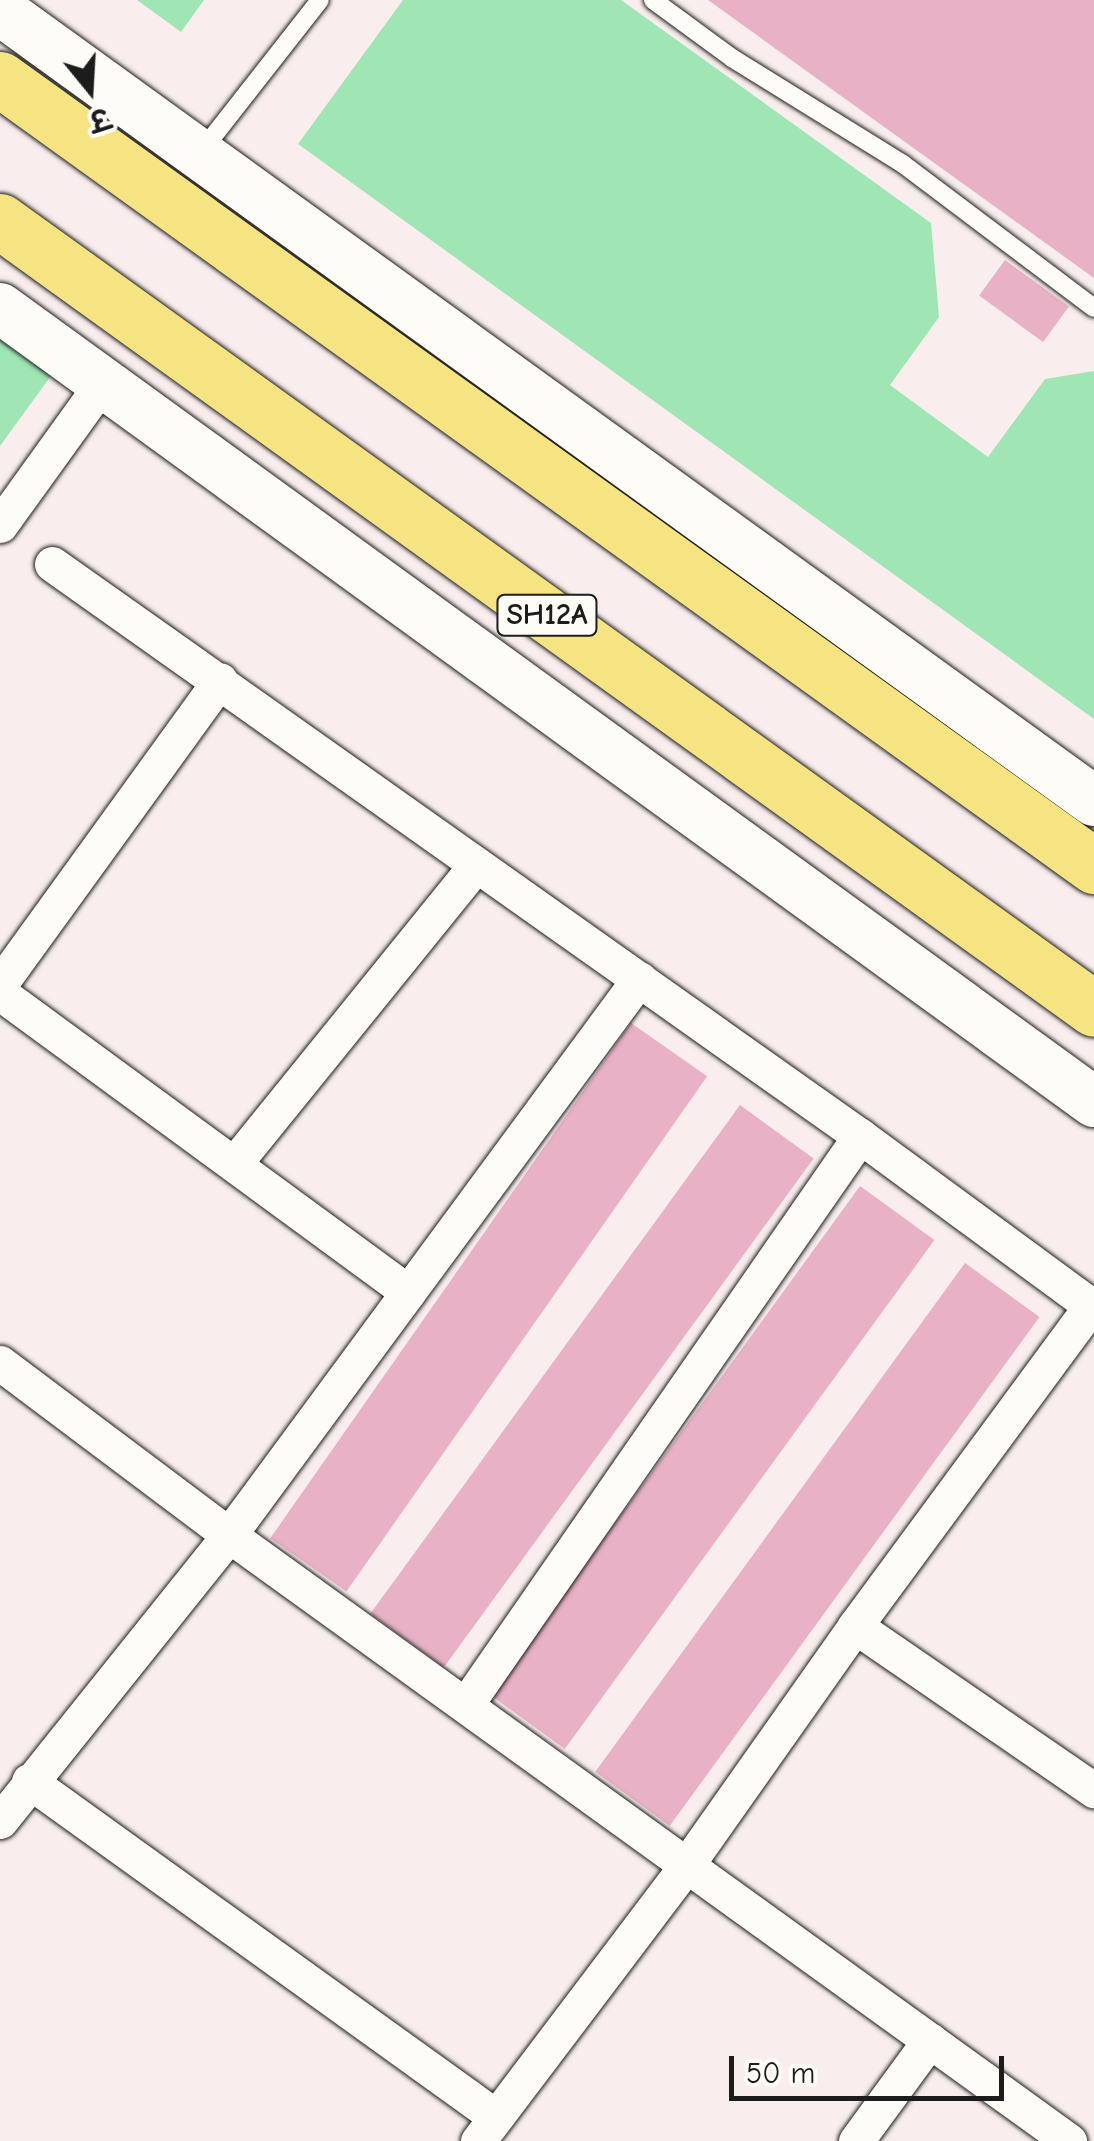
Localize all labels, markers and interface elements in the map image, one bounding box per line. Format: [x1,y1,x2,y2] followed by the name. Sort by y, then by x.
[40,40,140,140] north arrow
[85,100,113,137] text: उ
[494,590,600,640] road number: SH12A
[734,2036,1009,2098] scale bar
[746,2056,815,2091] text: 50 m

